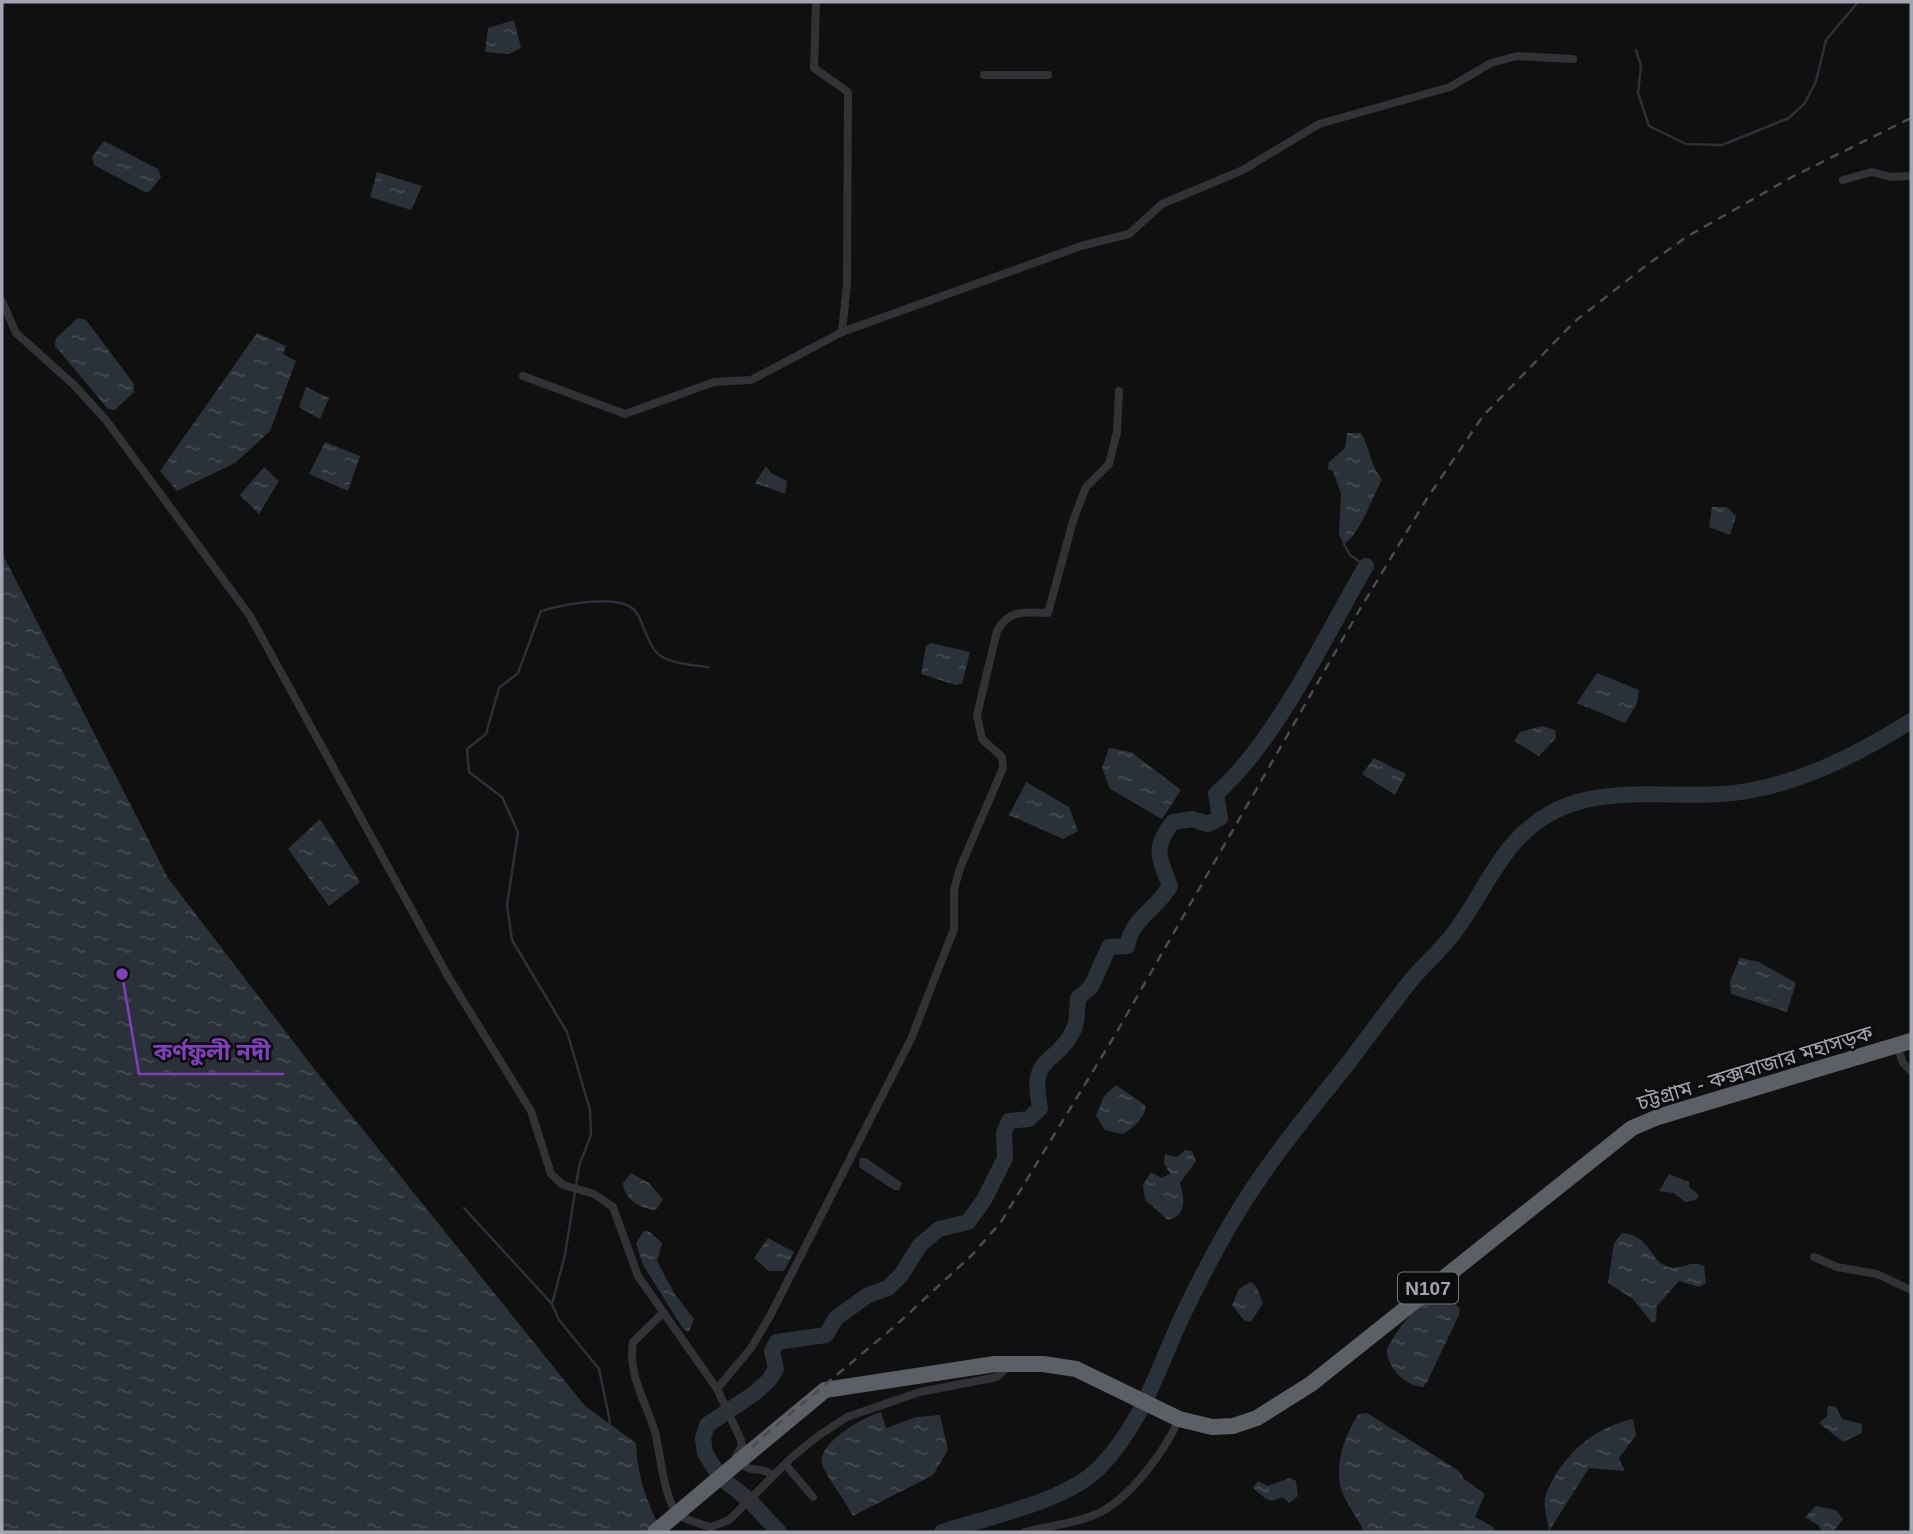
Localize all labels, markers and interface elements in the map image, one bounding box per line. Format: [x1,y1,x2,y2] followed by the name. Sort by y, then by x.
[1633,1020,1876,1115] street label: চট্টগ্রাম - কক্সবাজার মহাসড়ক
[139,1030,284,1074] callout: কর্ণফুলী নদী
[153,1038,271,1066] text: কর্ণফুলী নদী
[1398,1272,1458,1304] road number: N107

